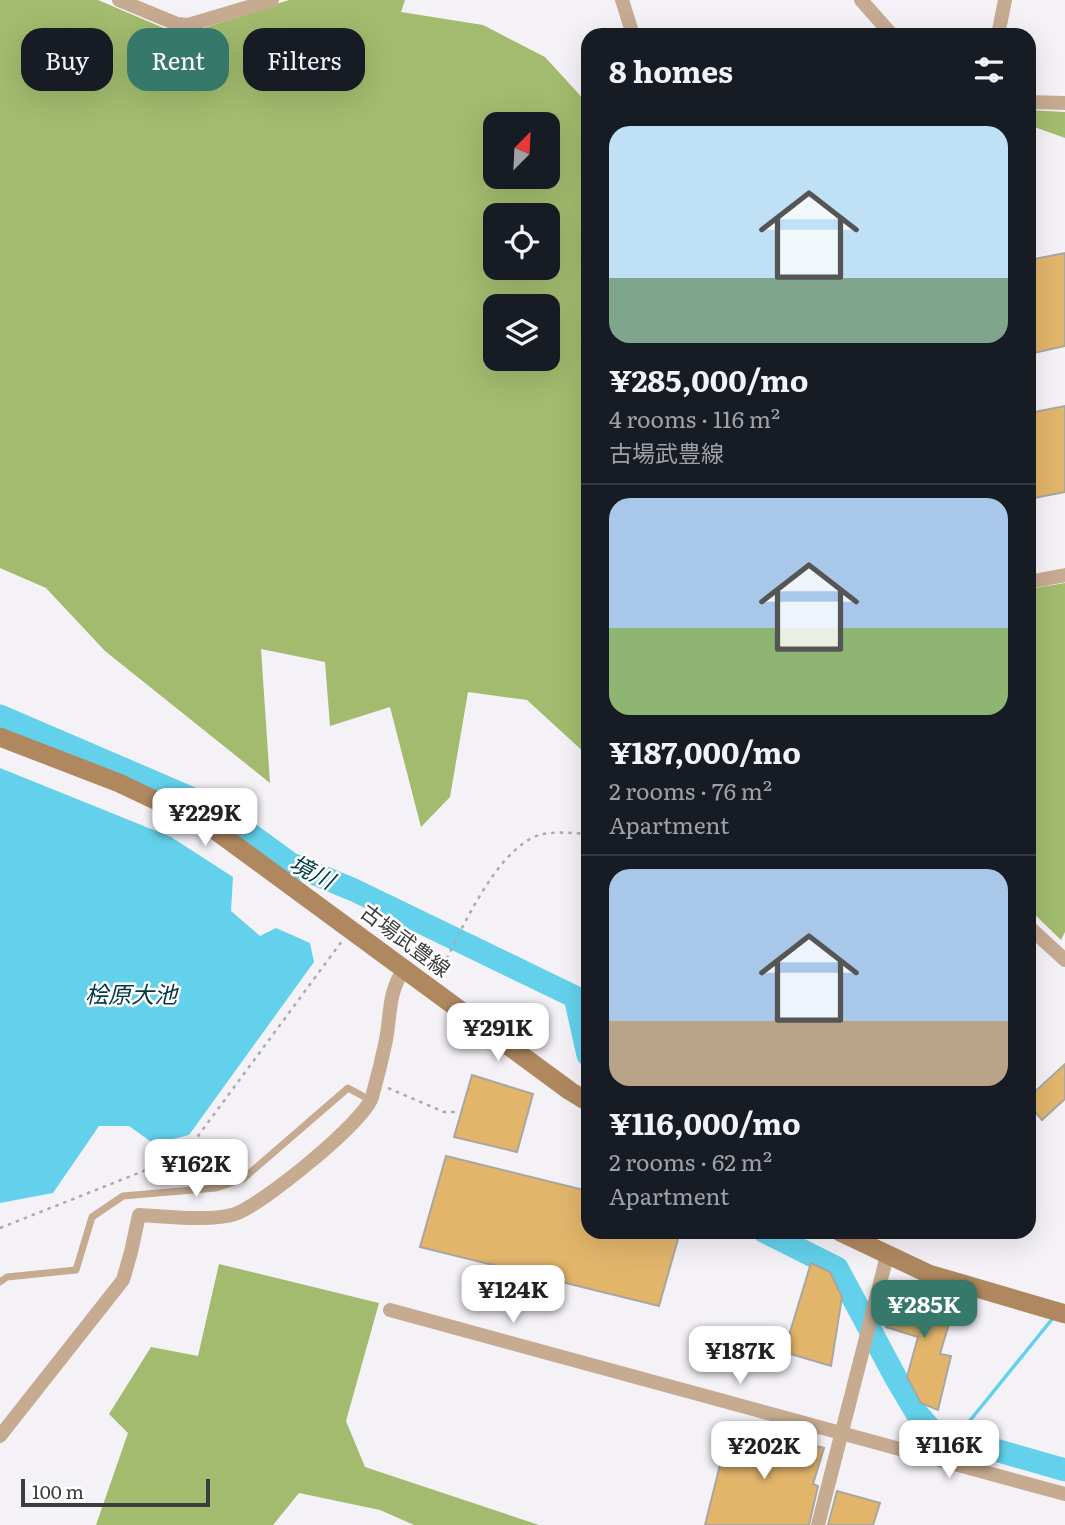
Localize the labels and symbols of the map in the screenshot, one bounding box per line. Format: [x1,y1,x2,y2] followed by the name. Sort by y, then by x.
[483,112,560,189] north arrow
[156,788,254,848] pin: ¥229K
[285,845,344,897] water label: 境川
[355,895,458,983] street label: 古場武豊線
[85,976,179,1010] water label: 桧原大池
[449,1004,547,1063] pin: ¥291K
[147,1140,245,1199] pin: ¥162K
[464,1266,562,1325] pin: ¥124K
[875,1280,973,1340] pin: ¥285K
[691,1326,789,1386] pin: ¥187K
[900,1420,998,1480] pin: ¥116K
[715,1422,813,1481] pin: ¥202K
[21,1476,210,1508] scale bar

